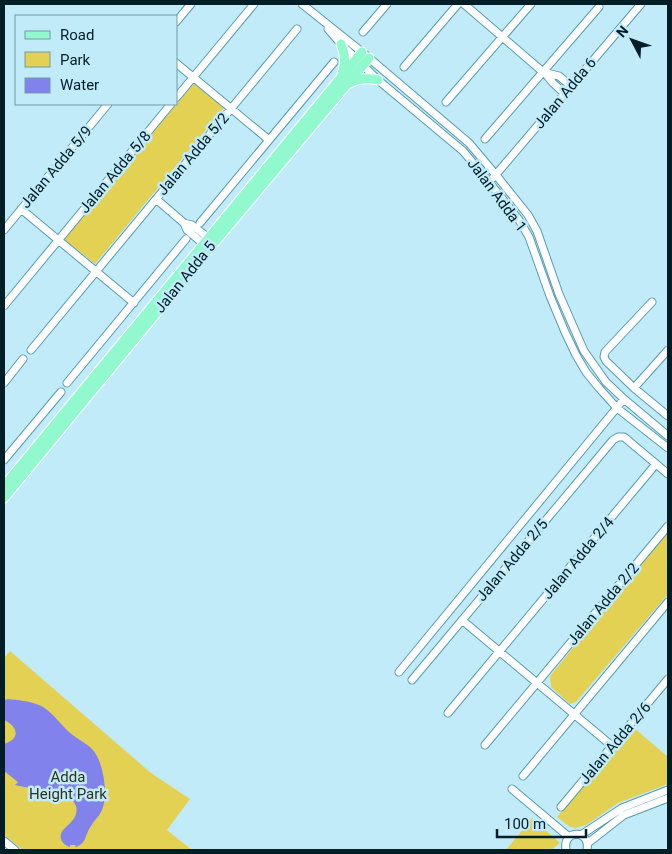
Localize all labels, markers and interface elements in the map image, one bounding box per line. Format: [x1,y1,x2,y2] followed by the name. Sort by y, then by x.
[15,15,178,105] legend
[607,15,657,65] north arrow
[613,22,631,40] text: N
[60,26,94,44] text: Road
[60,51,91,69] text: Park
[530,54,600,132] street label: Jalan Adda 6
[60,76,99,94] text: Water
[153,109,233,199] street label: Jalan Adda 5/2
[16,122,96,212] street label: Jalan Adda 5/9
[75,127,155,217] street label: Jalan Adda 5/8
[464,155,530,235] street label: Jalan Adda 1
[151,237,219,317] street label: Jalan Adda 5
[538,513,618,603] street label: Jalan Adda 2/4
[472,515,552,605] street label: Jalan Adda 2/5
[563,559,643,649] street label: Jalan Adda 2/2
[575,698,655,788] street label: Jalan Adda 2/6
[29,768,107,803] park label: Adda Height Park
[497,806,586,838] scale bar
[504,815,546,833] text: 100 m

